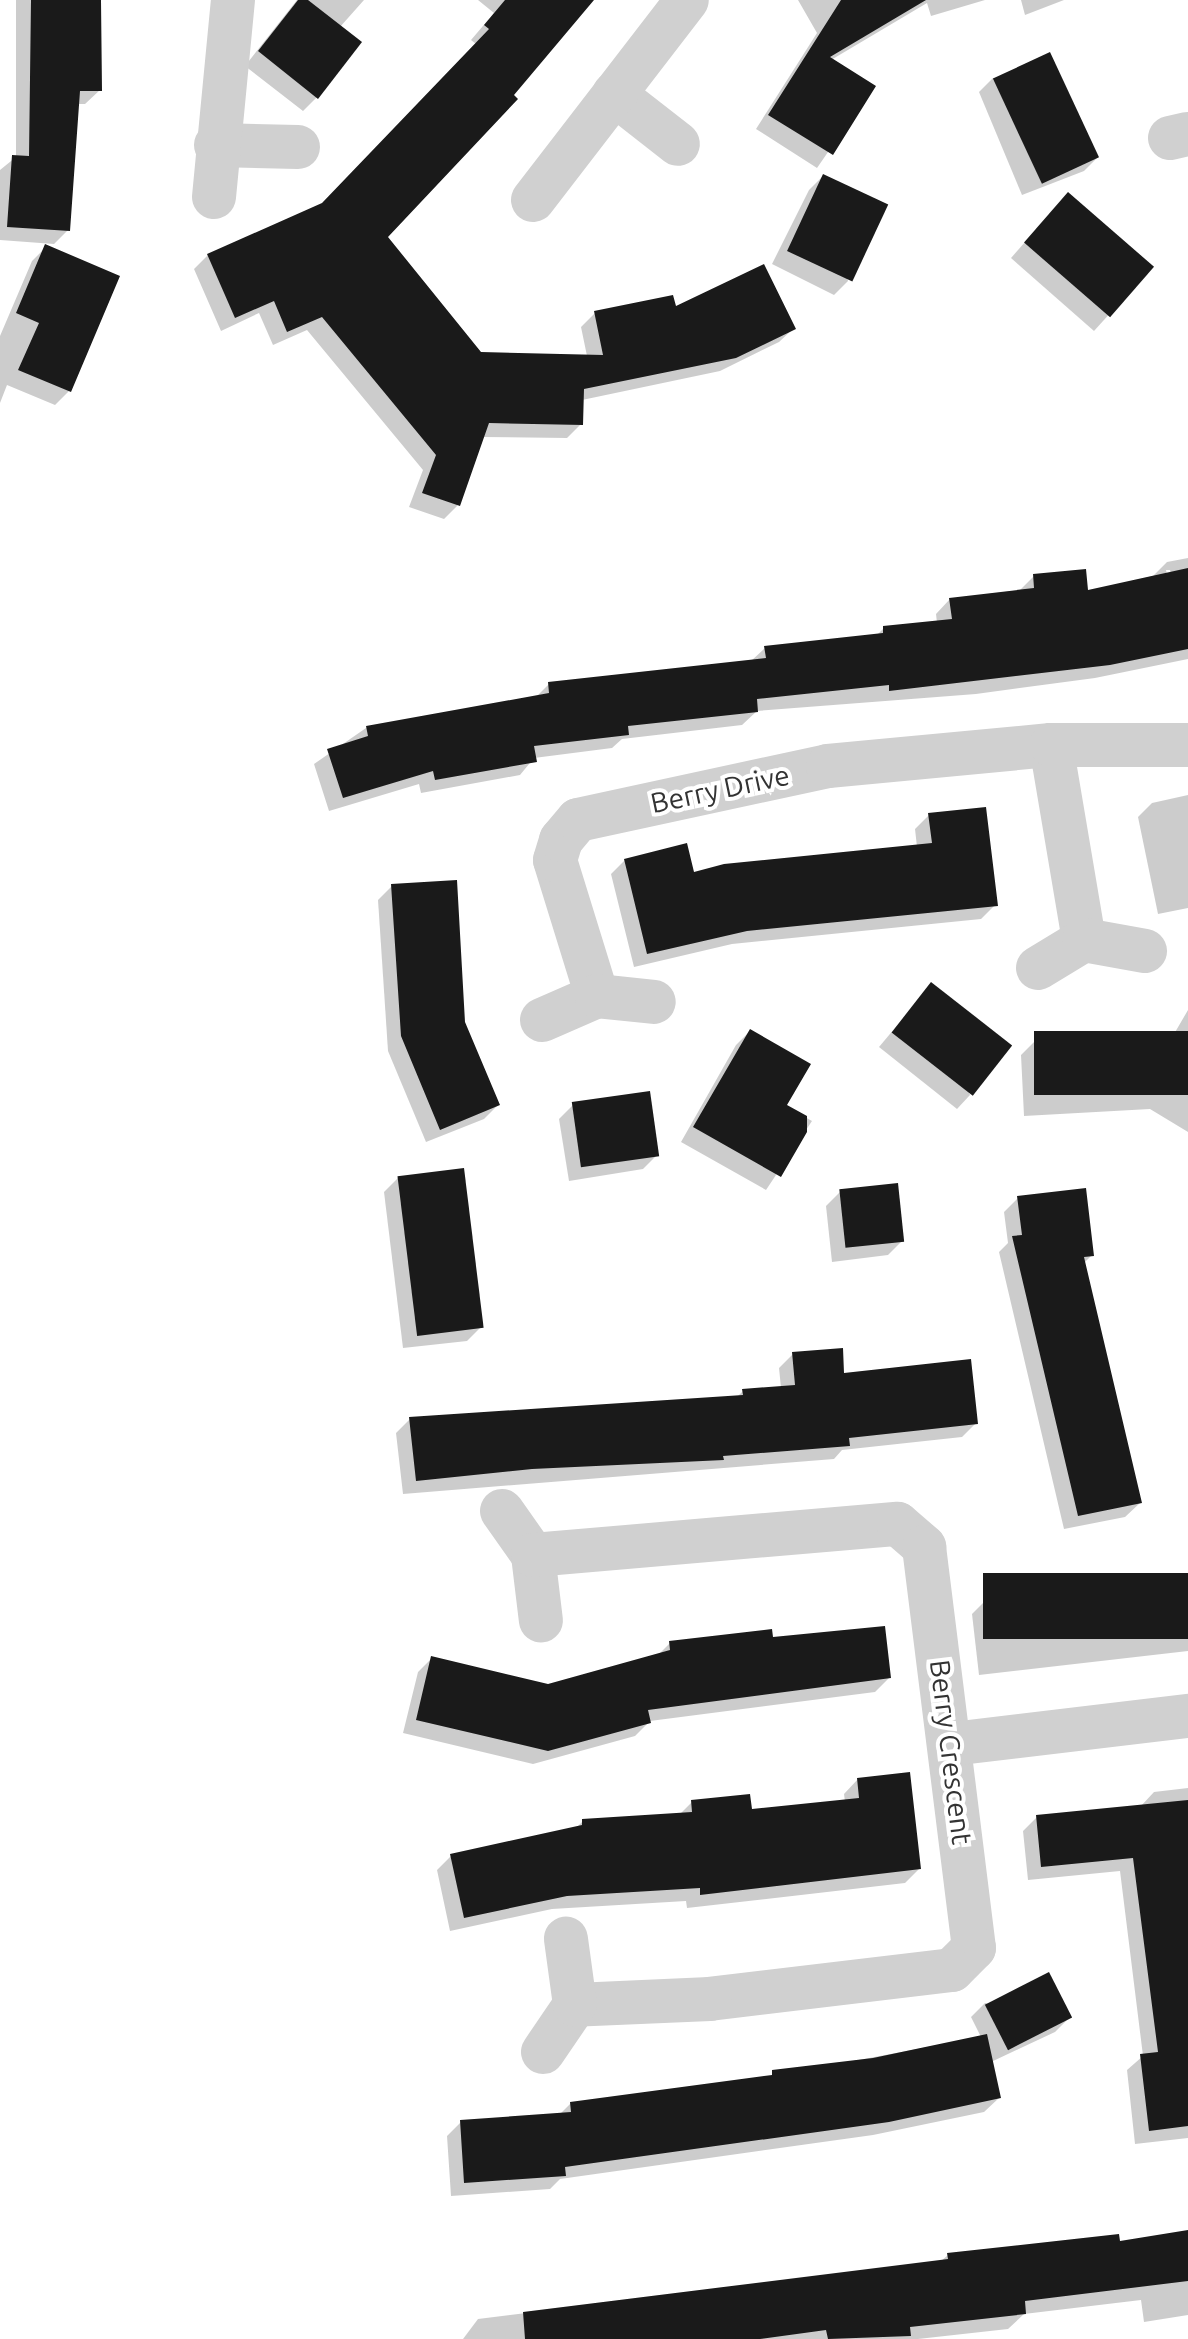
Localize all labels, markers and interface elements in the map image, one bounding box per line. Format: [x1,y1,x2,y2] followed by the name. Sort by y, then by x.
[647,758,793,820] street label: Berry Drive
[923,1658,979,1846] street label: Berry Crescent

